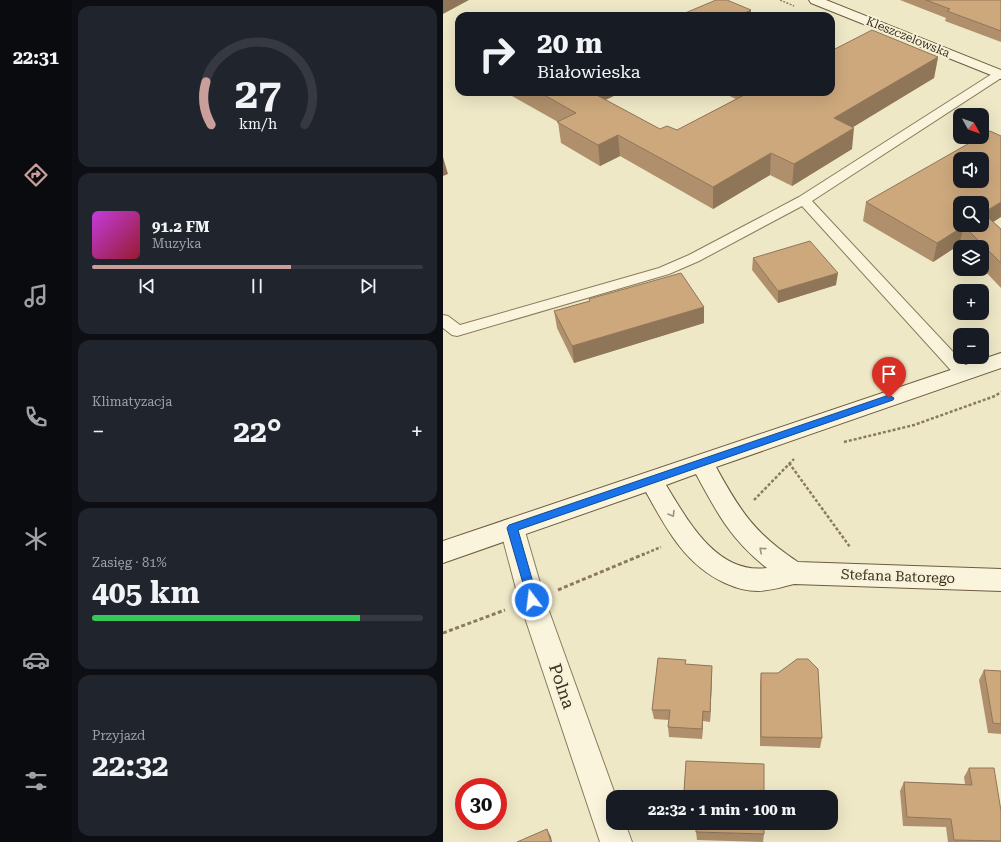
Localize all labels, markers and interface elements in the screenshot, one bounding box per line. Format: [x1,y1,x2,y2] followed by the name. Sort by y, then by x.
[864,14,952,60] street label: Kleszczelowska
[537,27,602,60] text: 20 m
[471,28,523,80] icon: right
[13,47,59,68] text: 22:31
[537,61,641,82] text: Białowieska
[234,68,281,117] text: 27
[953,108,989,144] north arrow
[953,108,989,364] map controls
[238,115,277,131] text: km/h
[953,152,989,188] button: sound
[22,161,50,189] icon: directions
[953,196,989,232] button: search
[152,218,209,236] text: 91.2 FM
[152,236,201,251] text: Muzyka
[953,240,989,276] button: layers
[136,275,158,297] icon: previous
[246,275,268,297] icon: pause
[357,275,379,297] icon: next
[22,282,50,310] icon: music
[953,284,989,320] button: +
[953,328,989,364] button: −
[872,357,906,398] pin
[878,363,900,385] icon: arrive
[92,394,172,409] text: Klimatyzacja
[22,403,50,431] icon: phone
[233,414,282,449] text: 22°
[92,419,104,444] text: −
[411,419,423,444] text: +
[667,510,674,517] one-way arrow
[22,525,50,553] icon: climate
[760,548,767,555] one-way arrow
[92,555,167,570] text: Zasięg · 81%
[841,566,955,586] street label: Stefana Batorego
[92,575,200,610] text: 405 km
[511,579,553,621] position arrow
[22,646,50,674] icon: car
[545,661,579,711] street label: Polna
[92,728,145,743] text: Przyjazd
[92,748,169,783] text: 22:32
[22,767,50,795] icon: filters
[455,778,507,830] speed limit sign: 30
[648,801,796,819] text: 22:32 · 1 min · 100 m

